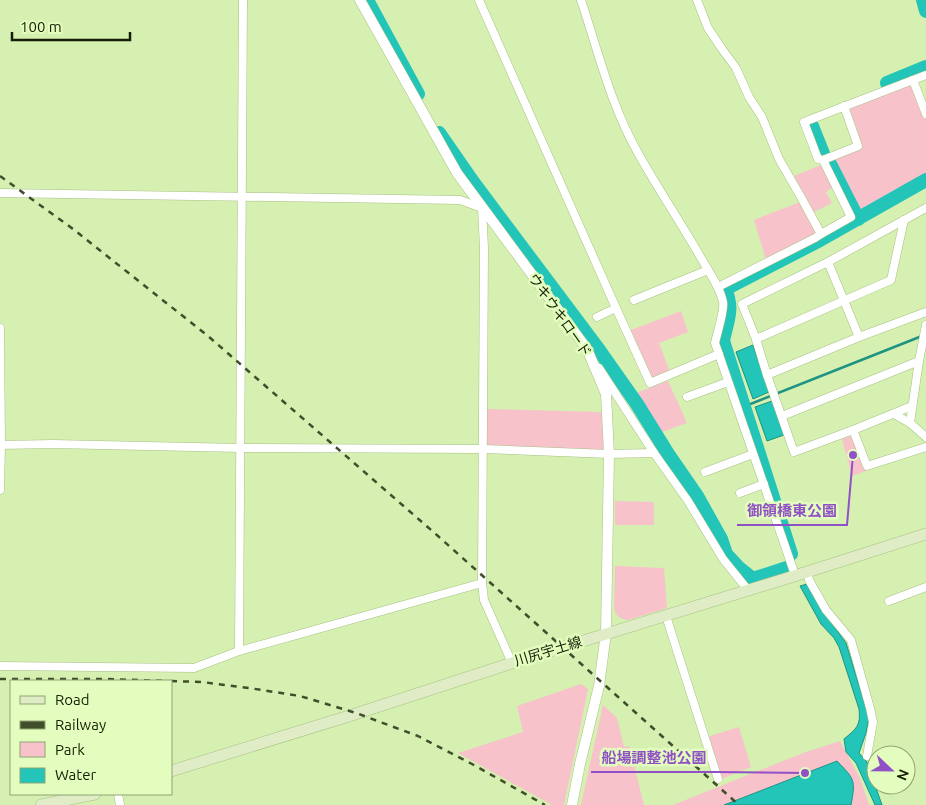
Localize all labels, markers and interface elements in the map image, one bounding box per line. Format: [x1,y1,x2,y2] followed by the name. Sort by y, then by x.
[12,10,130,42] scale bar
[20,18,62,35] text: 100 m
[525,270,595,360] street label: ウキウキロード
[737,495,847,525] callout: 御領橋東公園
[747,502,837,519] text: 御領橋東公園
[512,633,584,669] street label: 川尻宇土線
[10,680,172,795] legend
[55,691,90,708] text: Road
[55,716,106,733] text: Railway
[55,741,85,758] text: Park
[591,742,716,772] callout: 船場調整池公園
[866,745,916,795] north arrow
[601,749,707,766] text: 船場調整池公園
[55,766,96,783] text: Water
[894,767,912,783] text: N

